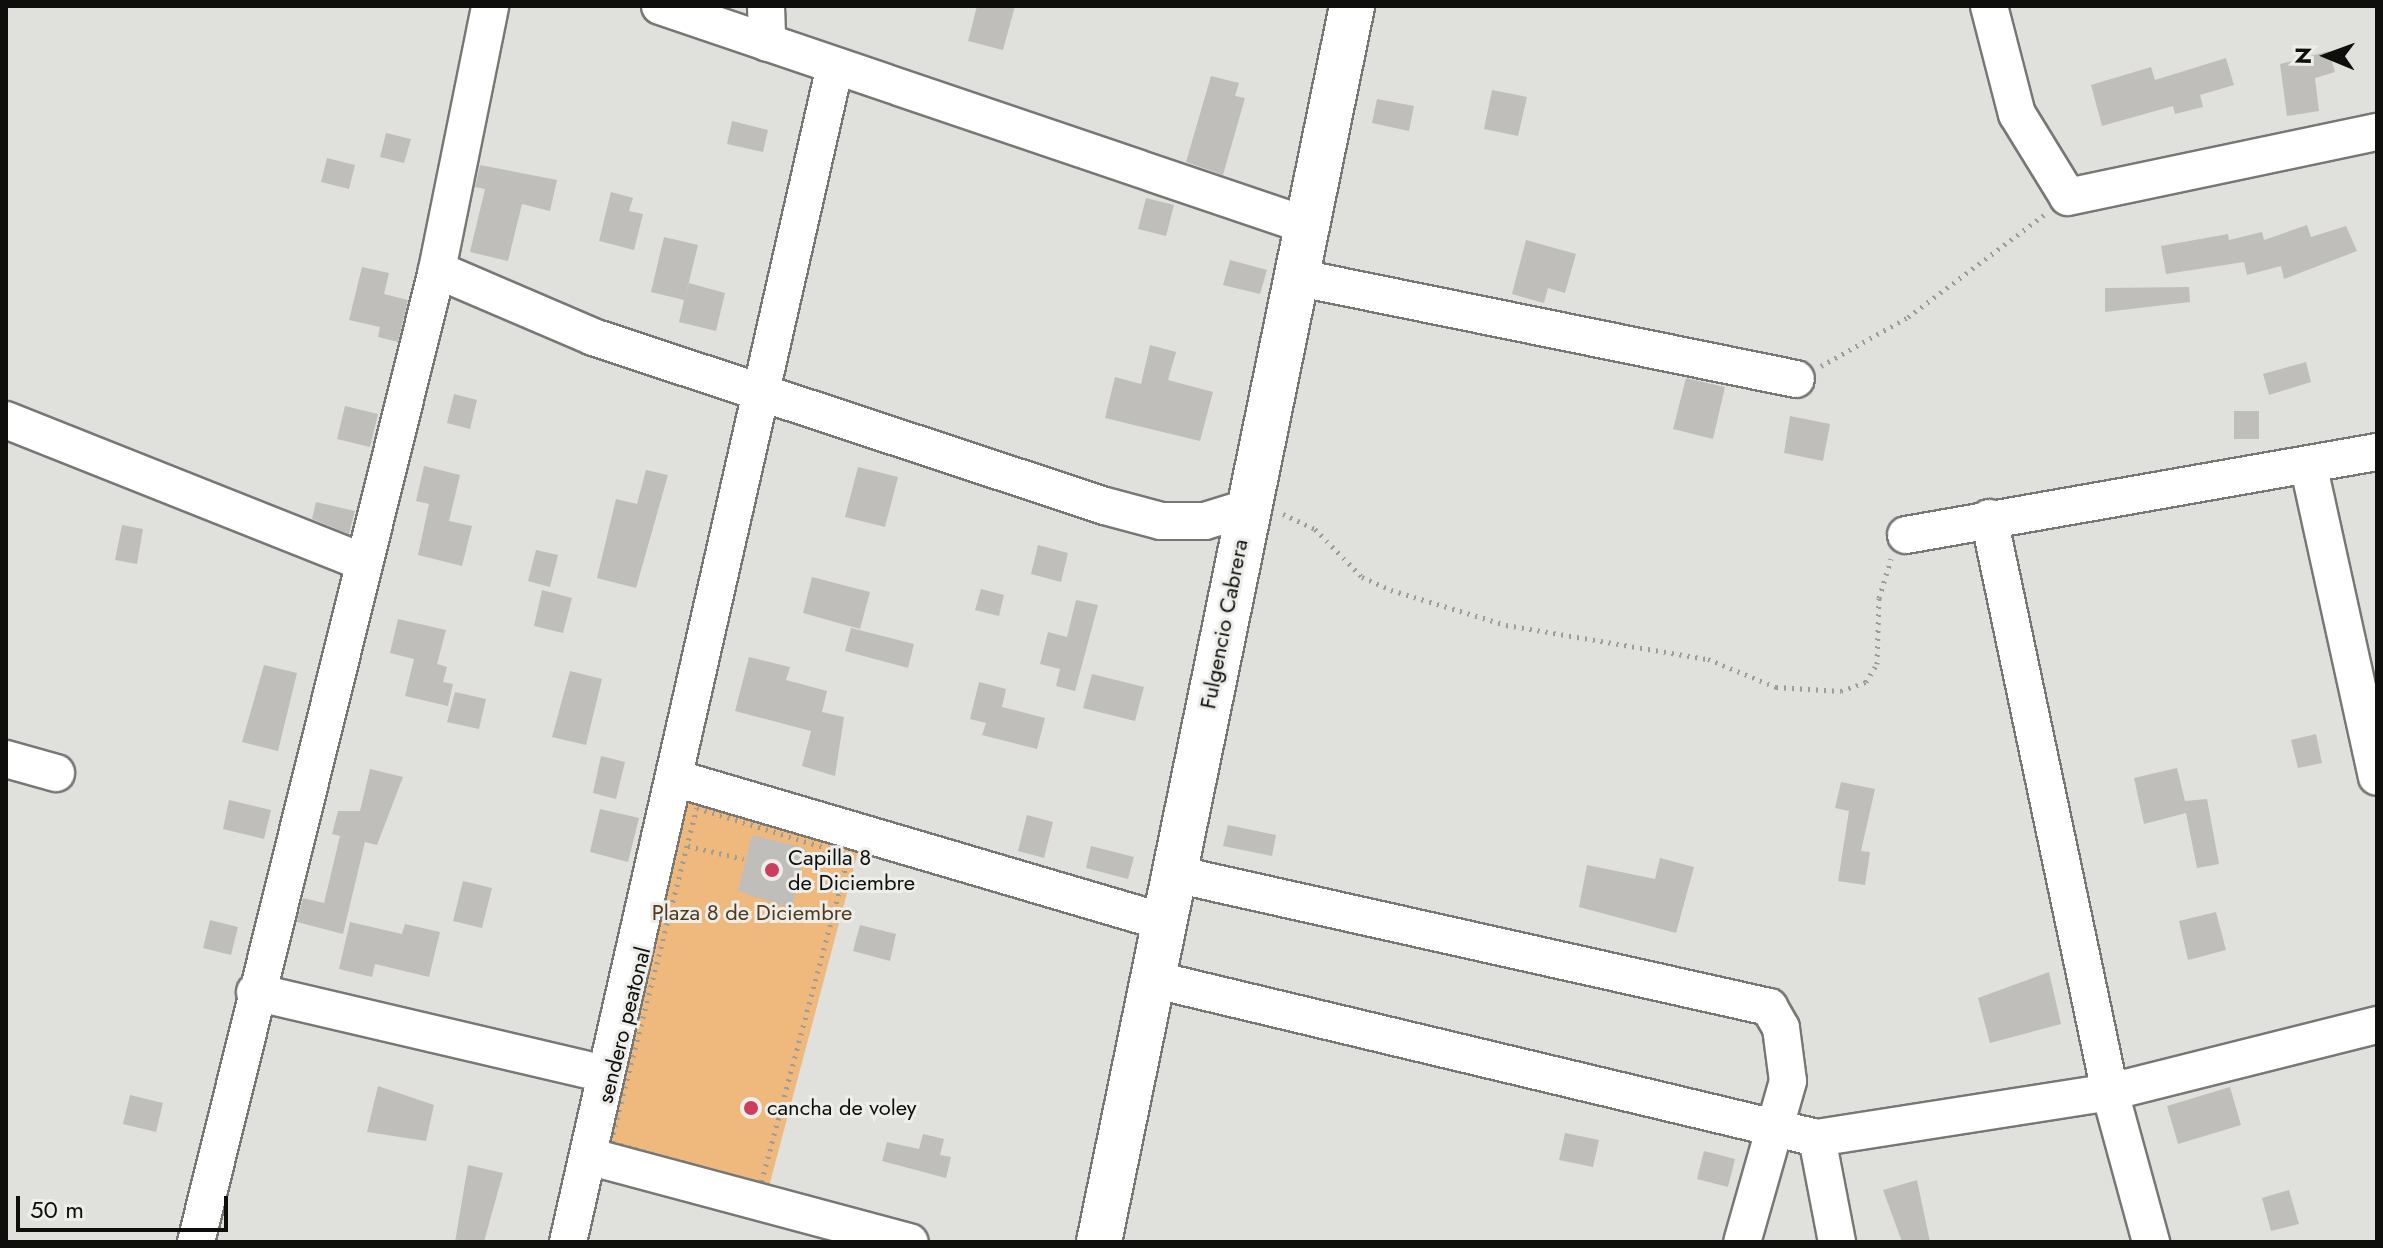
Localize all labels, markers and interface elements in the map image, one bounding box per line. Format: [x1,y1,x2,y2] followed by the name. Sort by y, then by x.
[2287,16,2367,96] north arrow
[2287,47,2319,65] text: N
[1195,537,1253,711] street label: Fulgencio Cabrera
[788,844,915,896] place label: Capilla 8 de Diciembre
[763,861,781,879] marker: Capilla 8 de Diciembre
[652,900,852,926] park label: Plaza 8 de Diciembre
[592,944,656,1106] street label: sendero peatonal
[767,1095,916,1121] place label: cancha de voley
[742,1099,760,1117] marker: cancha de voley
[20,1180,232,1230] scale bar
[30,1192,84,1227] text: 50 m

